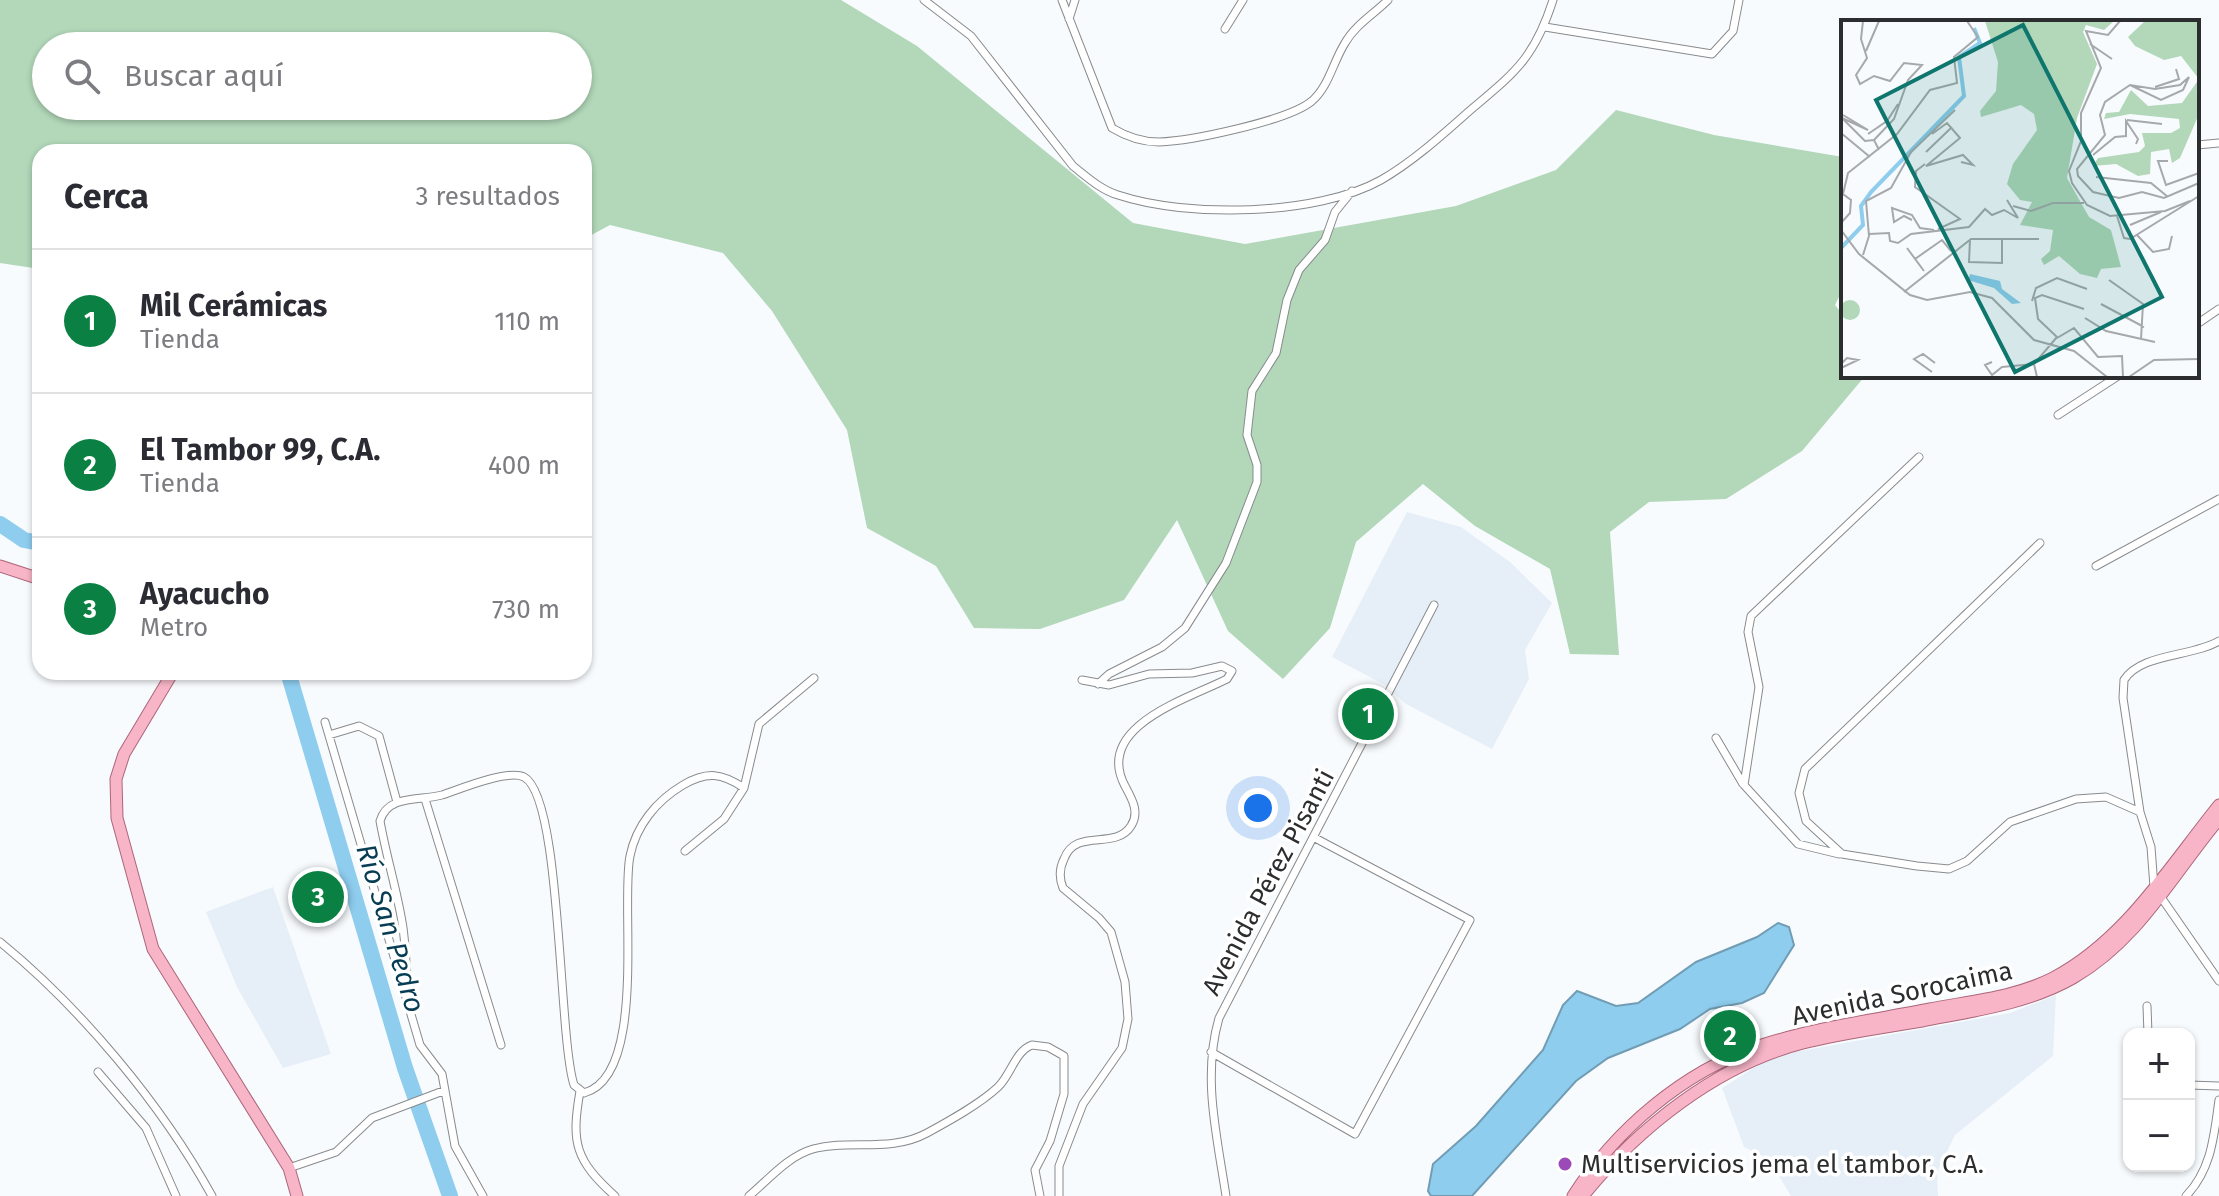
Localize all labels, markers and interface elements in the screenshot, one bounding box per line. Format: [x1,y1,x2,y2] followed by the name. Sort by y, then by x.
[1841,20,2199,378] inset map
[32,32,592,120] search box
[60,54,104,98] icon: search
[124,58,284,94] text: Buscar aquí
[64,176,149,217] text: Cerca
[416,181,560,212] text: 3 resultados
[140,288,327,324] text: Mil Cerámicas
[84,306,96,337] text: 1
[494,306,560,337] text: 110 m
[140,324,220,355] text: Tienda
[140,432,380,468] text: El Tambor 99, C.A.
[83,450,97,481] text: 2
[488,450,560,481] text: 400 m
[140,468,220,499] text: Tienda
[140,576,269,612] text: Ayacucho
[83,594,97,625] text: 3
[492,594,560,625] text: 730 m
[140,612,208,643] text: Metro
[1342,684,1394,744] pin: 1
[1196,764,1341,1000] street label: Avenida Pérez Pisanti
[1238,788,1278,828] your location
[349,840,432,1016] water label: Río San Pedro
[292,867,344,927] pin: 3
[1789,955,2015,1032] street label: Avenida Sorocaima
[1704,1006,1756,1066] pin: 2
[2123,1028,2195,1172] map controls
[2123,1028,2195,1100] button: +
[2123,1100,2195,1172] button: −
[1581,1149,1984,1180] place label: Multiservicios jema el tambor, C.A.
[1556,1155,1574,1173] marker: Multiservicios jema el tambor, C.A.

